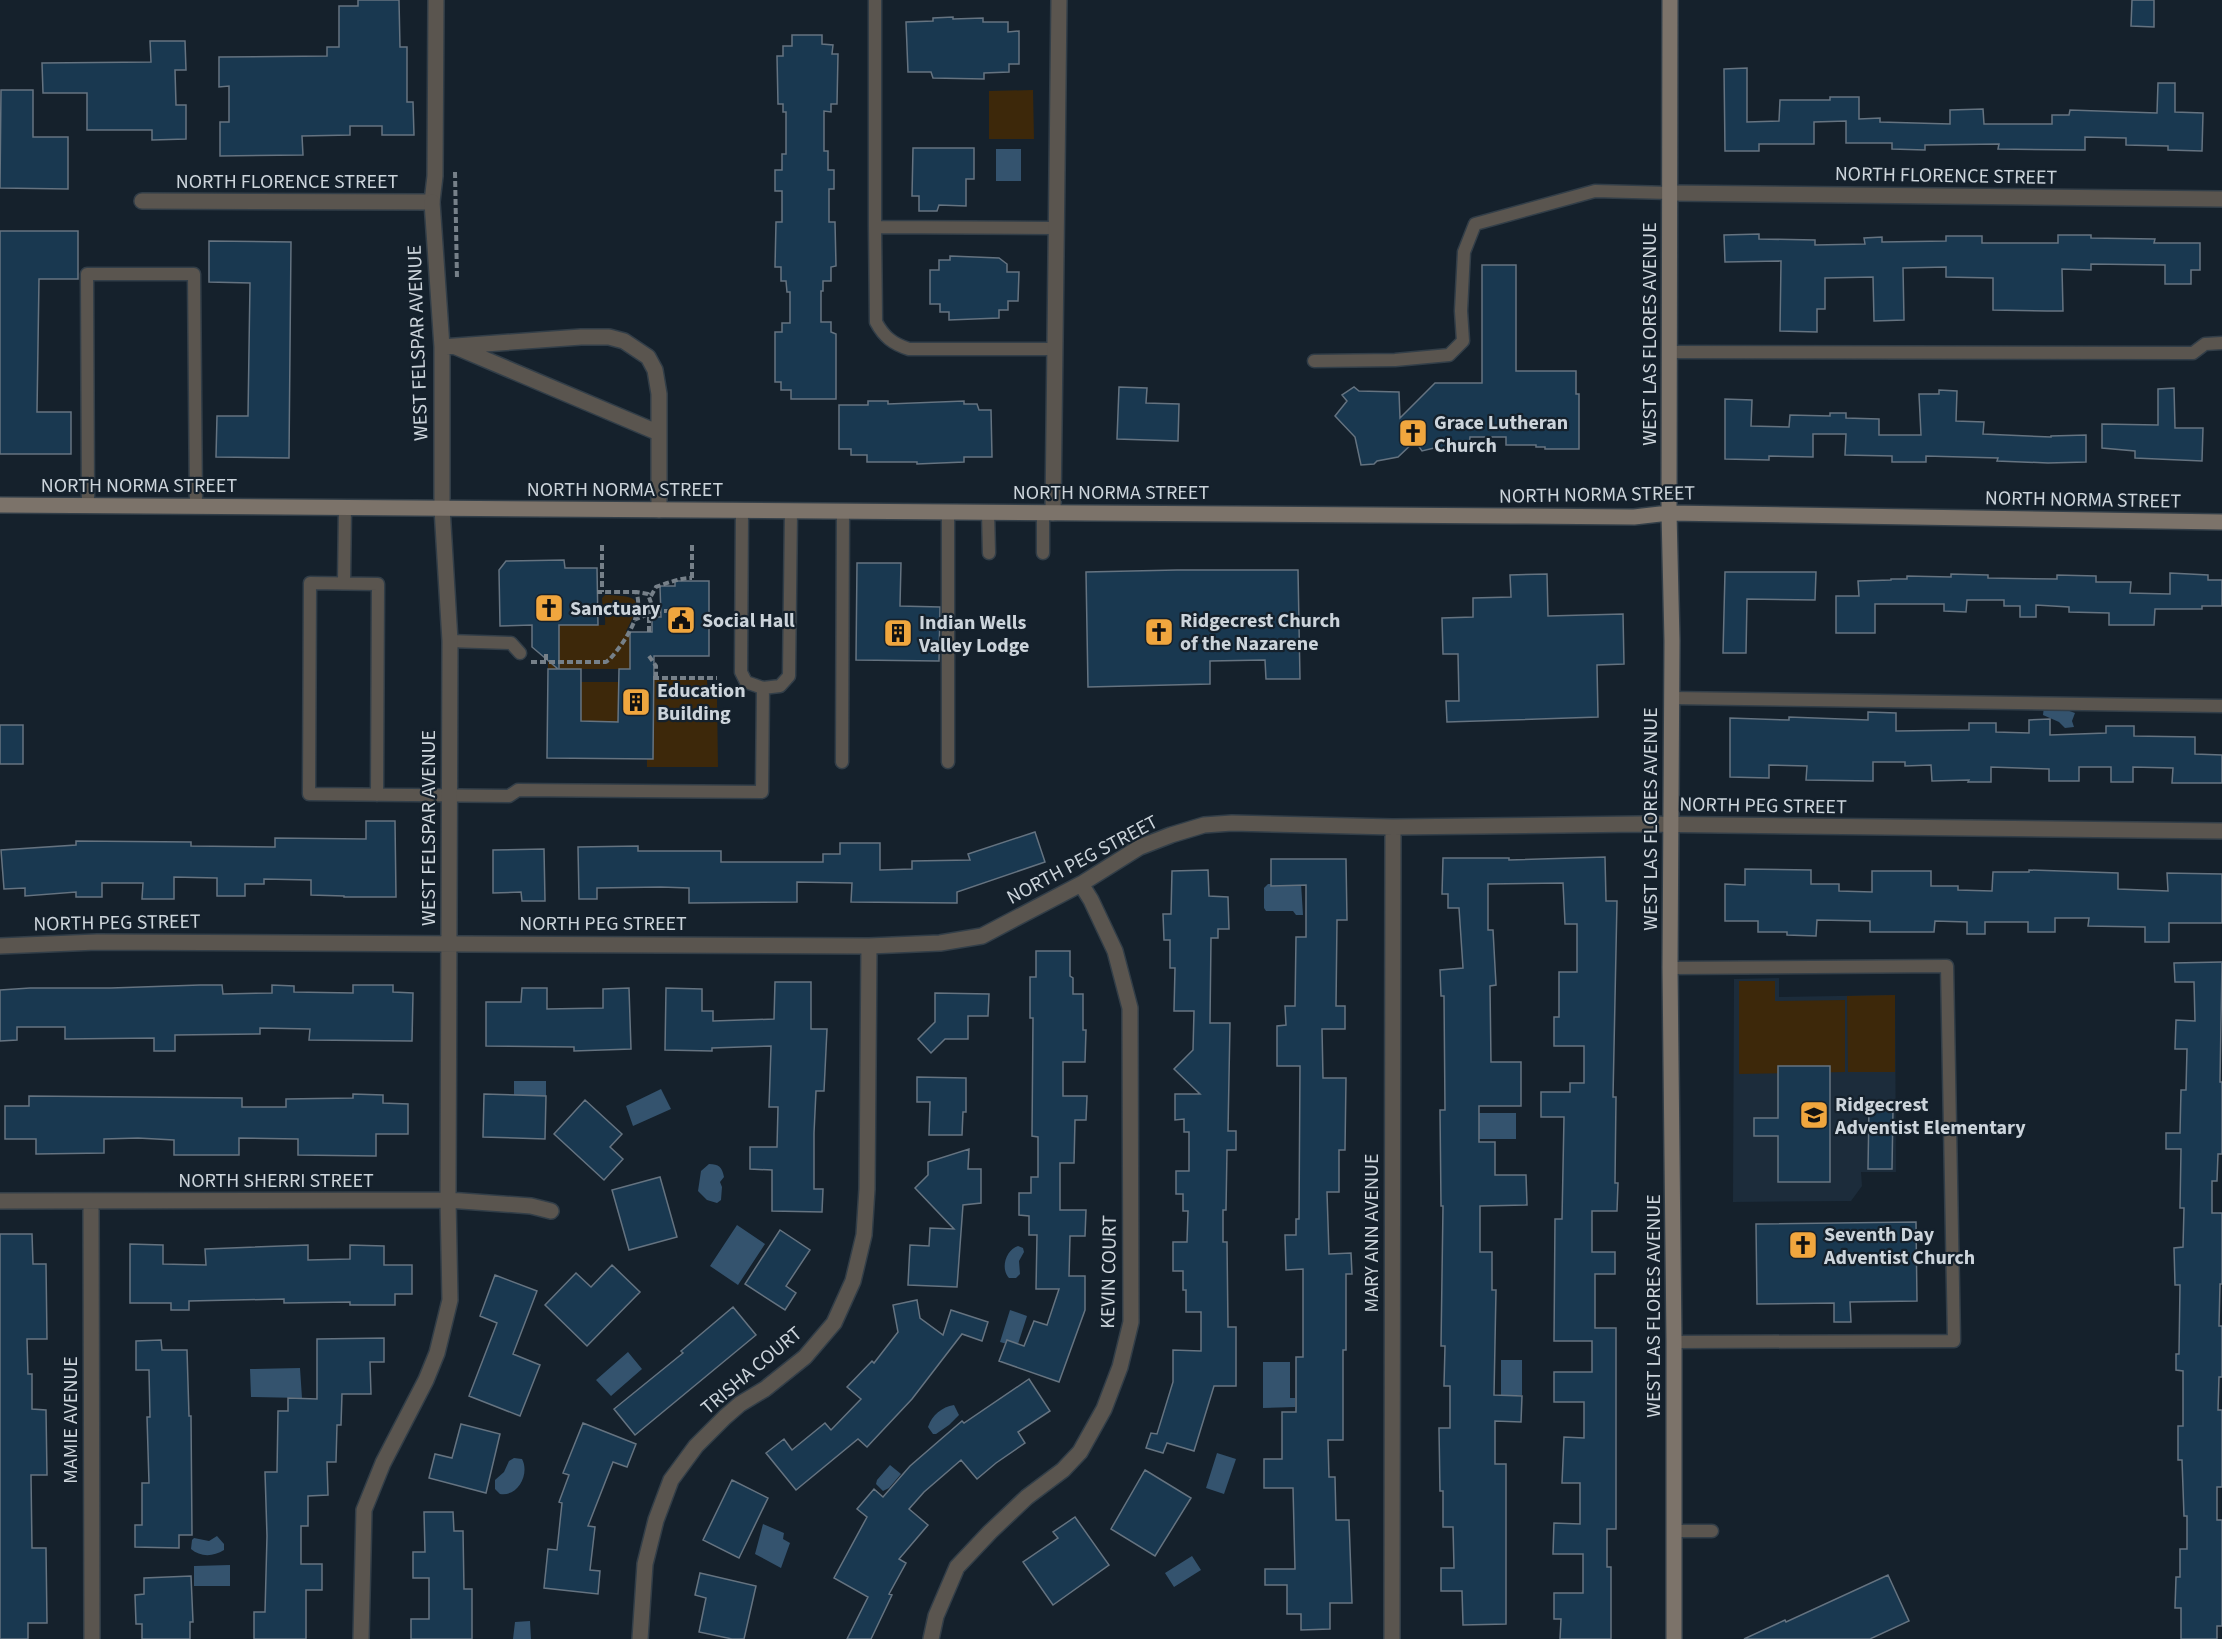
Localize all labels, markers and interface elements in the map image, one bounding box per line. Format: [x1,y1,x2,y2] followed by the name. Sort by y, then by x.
[1835,160,2058,192] street label: NORTH FLORENCE STREET
[176,168,398,196] street label: NORTH FLORENCE STREET
[1636,222,1664,446] street label: WEST LAS FLORES AVENUE
[401,244,435,441] street label: WEST FELSPAR AVENUE
[1434,409,1568,460] place label: Grace Lutheran Church
[1397,417,1429,449] church icon: Grace Lutheran Church
[41,472,237,500] street label: NORTH NORMA STREET
[527,476,723,504] street label: NORTH NORMA STREET
[1013,479,1209,507] street label: NORTH NORMA STREET
[1499,479,1696,511] street label: NORTH NORMA STREET
[1985,484,2182,516] street label: NORTH NORMA STREET
[533,592,565,624] church icon: Sanctuary
[570,595,661,623] place label: Sanctuary
[665,604,697,636] public building icon: Social Hall
[702,607,795,635] place label: Social Hall
[1180,607,1340,658] place label: Ridgecrest Church of the Nazarene
[918,609,1029,660] place label: Indian Wells Valley Lodge
[1143,616,1175,648] church icon: Ridgecrest Church of the Nazarene
[882,617,914,649] building icon: Indian Wells Valley Lodge
[657,677,746,728] place label: Education Building
[620,686,652,718] building icon: Education Building
[1637,707,1665,931] street label: WEST LAS FLORES AVENUE
[415,730,443,926] street label: WEST FELSPAR AVENUE
[1679,791,1847,821] street label: NORTH PEG STREET
[1002,808,1163,912] street label: NORTH PEG STREET
[33,908,201,938] street label: NORTH PEG STREET
[519,910,687,938] street label: NORTH PEG STREET
[1834,1091,2026,1142] place label: Ridgecrest Adventist Elementary
[1798,1099,1830,1131] school or university icon: Ridgecrest Adventist Elementary
[1358,1154,1386,1312] street label: MARY ANN AVENUE
[178,1167,374,1195] street label: NORTH SHERRI STREET
[1640,1194,1668,1418] street label: WEST LAS FLORES AVENUE
[1094,1215,1124,1329] street label: KEVIN COURT
[1823,1221,1975,1272] place label: Seventh Day Adventist Church
[1787,1229,1819,1261] church icon: Seventh Day Adventist Church
[695,1320,809,1422] street label: TRISHA COURT
[57,1356,85,1484] street label: MAMIE AVENUE

